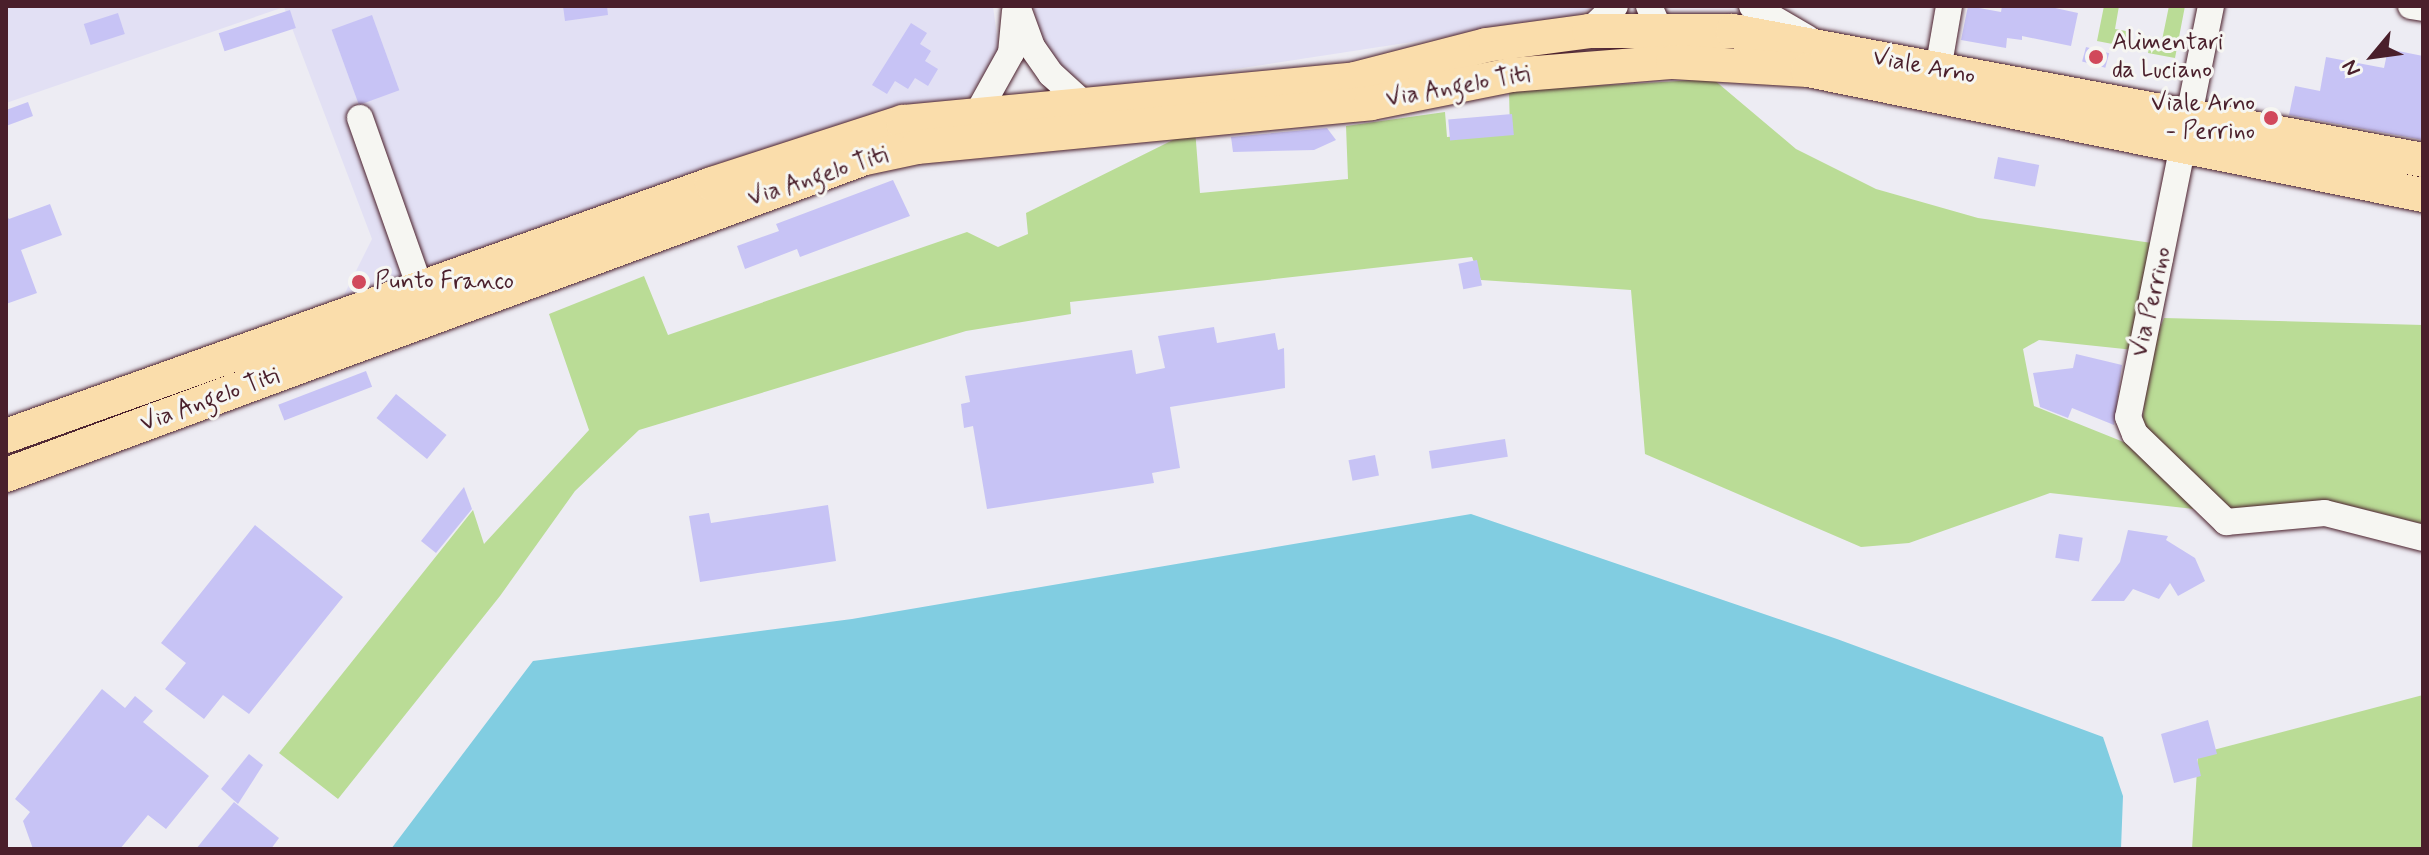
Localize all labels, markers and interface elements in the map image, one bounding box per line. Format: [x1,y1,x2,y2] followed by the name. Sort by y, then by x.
[2333,16,2413,96] north arrow
[2112,29,2225,85] place label: Alimentari da Luciano
[1870,43,1978,91] street label: Viale Arno
[2087,48,2105,66] marker: Alimentari da Luciano
[2336,54,2368,81] text: N
[1386,61,1530,113] street label: Via Angelo Titi
[2151,90,2255,146] place label: Viale Arno - Perrino
[2262,109,2280,127] marker: Viale Arno - Perrino
[746,141,890,213] street label: Via Angelo Titi
[2125,245,2179,359] street label: Via Perrino
[375,268,512,296] place label: Punto Franco
[350,273,368,291] marker: Punto Franco
[139,362,281,438] street label: Via Angelo Titi

